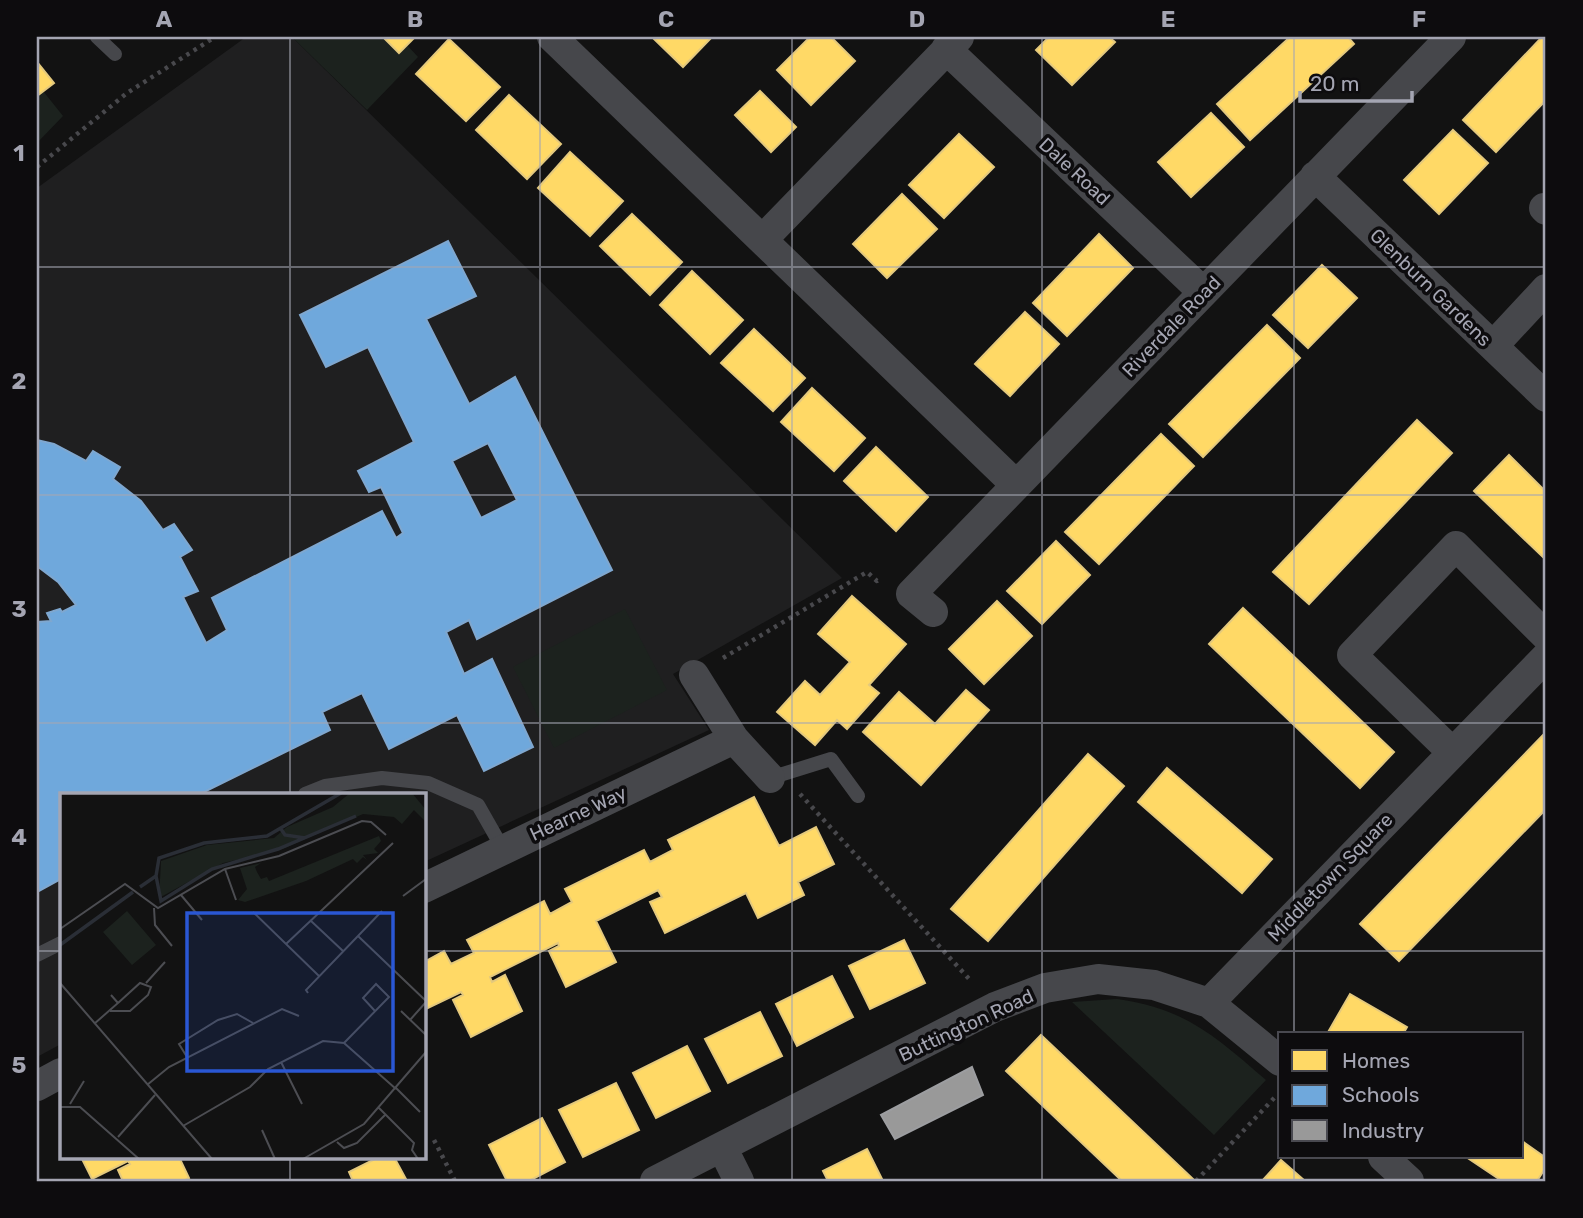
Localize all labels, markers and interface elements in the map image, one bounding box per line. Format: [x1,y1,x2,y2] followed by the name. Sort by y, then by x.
[156,5,173,33] text: A
[407,5,423,33] text: B
[658,5,674,33] text: C
[909,5,925,33] text: D
[1161,5,1175,33] text: E
[1412,5,1426,33] text: F
[1300,60,1412,104] scale bar
[1310,71,1359,96] text: 20 m
[1034,133,1115,210] street label: Dale Road
[13,139,25,167] text: 1
[1365,224,1496,351] street label: Glenburn Gardens
[1117,271,1225,382] street label: Riverdale Road
[12,367,26,395] text: 2
[11,595,27,623] text: 3
[526,781,630,846] street label: Hearne Way
[60,793,425,1158] inset map
[1263,808,1398,946] street label: Middletown Square
[11,823,27,851] text: 4
[895,984,1037,1067] street label: Buttington Road
[1278,1032,1524,1158] legend
[1342,1048,1410,1073] text: Homes
[12,1051,27,1079] text: 5
[1342,1082,1419,1107] text: Schools
[1342,1118,1424,1143] text: Industry

